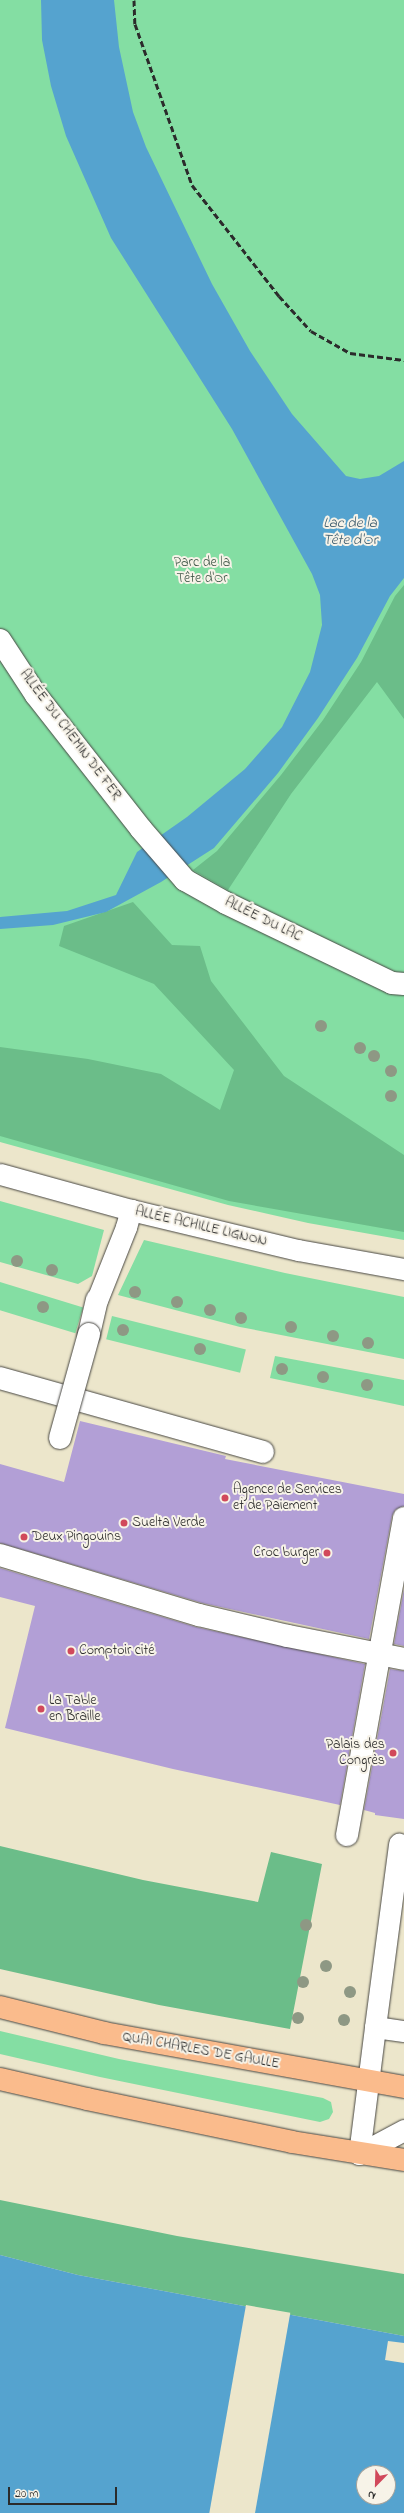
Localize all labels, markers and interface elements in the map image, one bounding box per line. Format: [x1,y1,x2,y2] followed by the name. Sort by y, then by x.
[323,514,377,549] water label: Lac de la Tête d'Or
[174,555,230,588] park label: Parc de la Tête d'Or
[16,667,124,803] street label: ALLÉE DU CHEMIN DE FER
[222,894,304,946] street label: ALLÉE DU LAC
[133,1204,269,1250] street label: ALLÉE ACHILLE LIGNON
[233,1482,342,1514] place label: Agence de Services et de Paiement
[220,1493,230,1503] marker: Agence de Services et de Paiement
[132,1515,205,1531] place label: Suelta Verde
[119,1518,129,1528] marker: Suelta Verde
[32,1529,121,1545] place label: Deux Pingouins
[19,1532,29,1542] marker: Deux Pingouins
[253,1545,319,1561] place label: Croc burger
[322,1548,332,1558] marker: Croc burger
[79,1643,155,1659] place label: Comptoir cité
[66,1646,76,1656] marker: Comptoir cité
[49,1693,100,1726] place label: La Table en Braille
[36,1704,46,1714] marker: La Table en Braille
[326,1737,385,1770] place label: Palais des Congrès
[388,1748,398,1758] marker: Palais des Congrès
[121,2029,281,2073] street label: QUAI CHARLES DE GAULLE
[356,2465,396,2505] north arrow
[10,2479,119,2505] scale bar
[15,2485,38,2503] text: 20 m
[365,2486,378,2504] text: N

